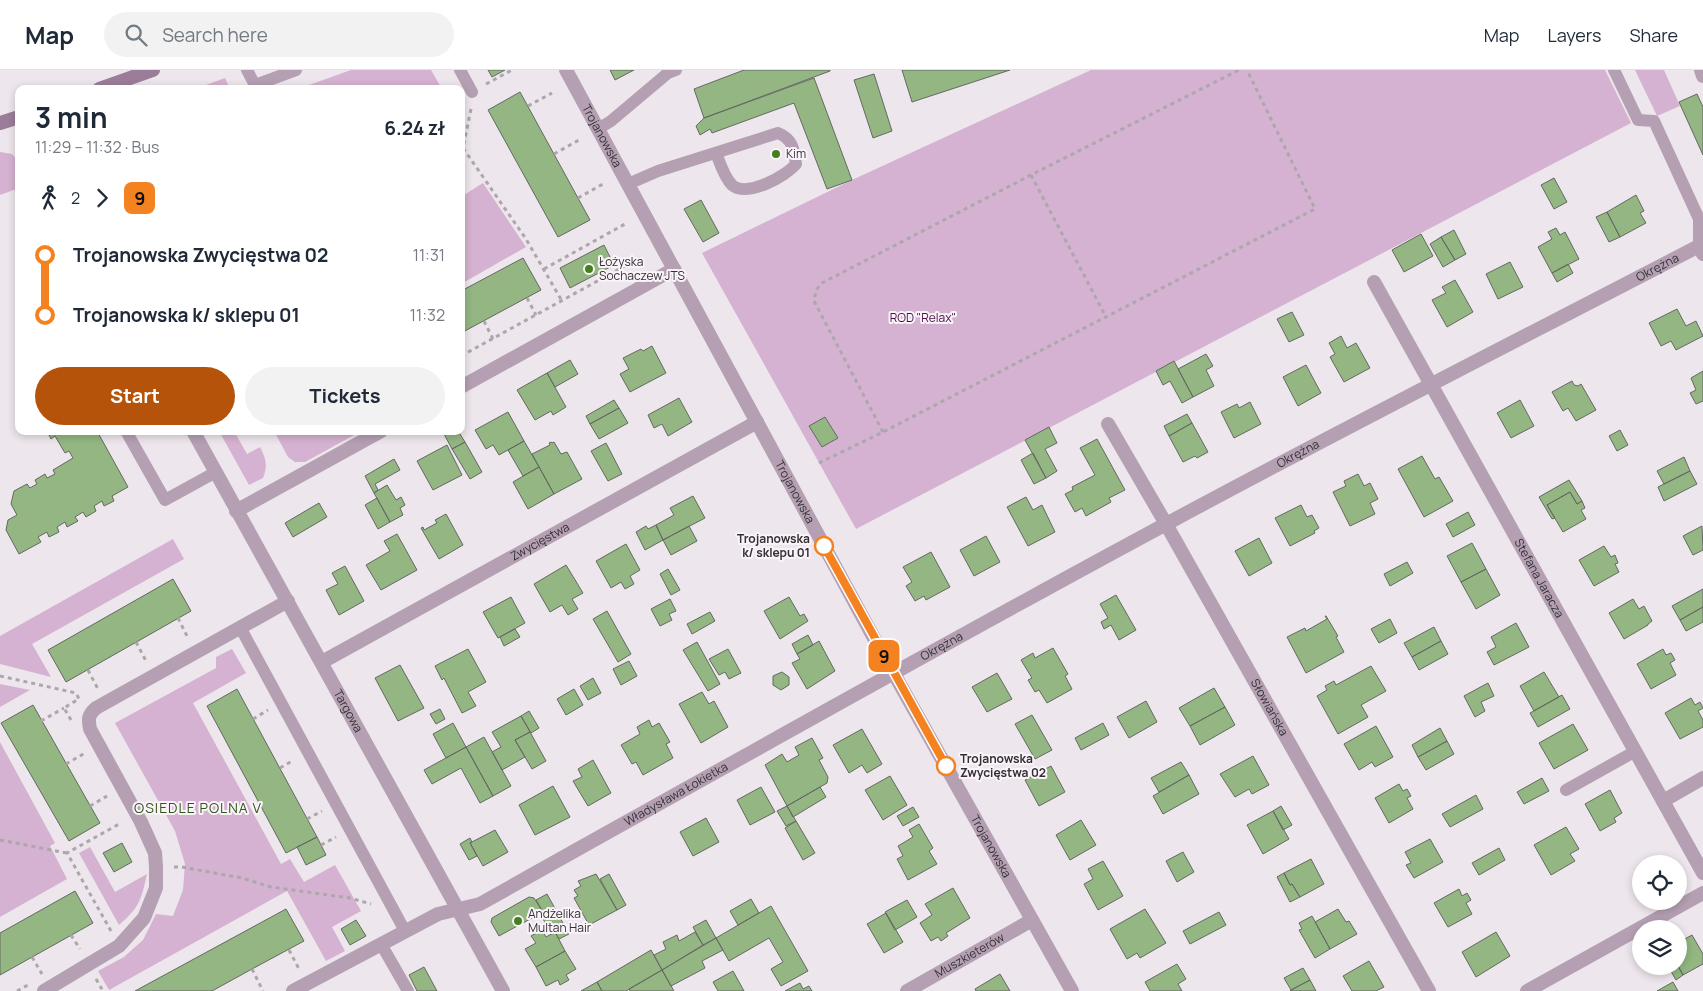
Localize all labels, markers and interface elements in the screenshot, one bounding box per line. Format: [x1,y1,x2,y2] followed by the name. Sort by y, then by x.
[104,12,454,57] search box
[25,18,74,51] text: Map
[122,21,150,49] icon: search
[162,22,268,48] text: Search here
[1484,23,1519,47] text: Map
[1547,23,1601,47] text: Layers
[1629,23,1678,47] text: Share
[35,98,107,136] text: 3 min
[578,101,626,170] street label: Trojanowska
[384,115,445,141] text: 6.24 zł
[35,136,159,158] text: 11:29 – 11:32 · Bus
[786,145,806,162] place label: Kim
[770,148,782,160] marker: Kim
[35,184,63,212] icon: walk
[88,184,116,212] icon: forward
[134,186,145,210] text: 9
[71,187,80,209] text: 2
[73,242,328,268] text: Trojanowska Zwycięstwa 02
[413,244,445,266] text: 11:31
[1633,249,1682,285] street label: Okrężna
[599,253,685,284] place label: Łożyska Sochaczew JTS
[583,263,595,275] marker: Łożyska Sochaczew JTS
[73,302,300,328] text: Trojanowska k/ sklepu 01
[410,304,445,326] text: 11:32
[890,309,956,326] park label: ROD "Relax"
[35,367,235,425] button: Start
[245,367,445,425] button: Tickets
[1273,435,1322,472] street label: Okrężna
[771,457,819,526] street label: Trojanowska
[507,518,572,564] street label: Zwycięstwa
[737,530,810,561] place label: Trojanowska k/ sklepu 01
[1510,535,1568,621] street label: Stefana Jaracza
[814,536,834,556] marker: Trojanowska k/ sklepu 01
[917,627,966,665] street label: Okrężna
[868,640,900,672] line badge: 9
[878,644,890,668] text: 9
[1247,675,1293,739] street label: Słowiańska
[330,686,367,735] street label: Targowa
[960,750,1046,781] place label: Trojanowska Zwycięstwa 02
[936,756,956,776] marker: Trojanowska Zwycięstwa 02
[621,758,731,830] street label: Władysława Łokietka
[134,798,262,817] district label: OSIEDLE POLNA V
[967,812,1016,881] street label: Trojanowska
[1632,855,1687,975] map controls
[1632,855,1687,910] button: locate
[528,905,592,936] place label: Andżelika Multan Hair
[512,915,524,927] marker: Andżelika Multan Hair
[1632,920,1687,975] button: layers
[931,928,1007,982] street label: Muszkieterów

